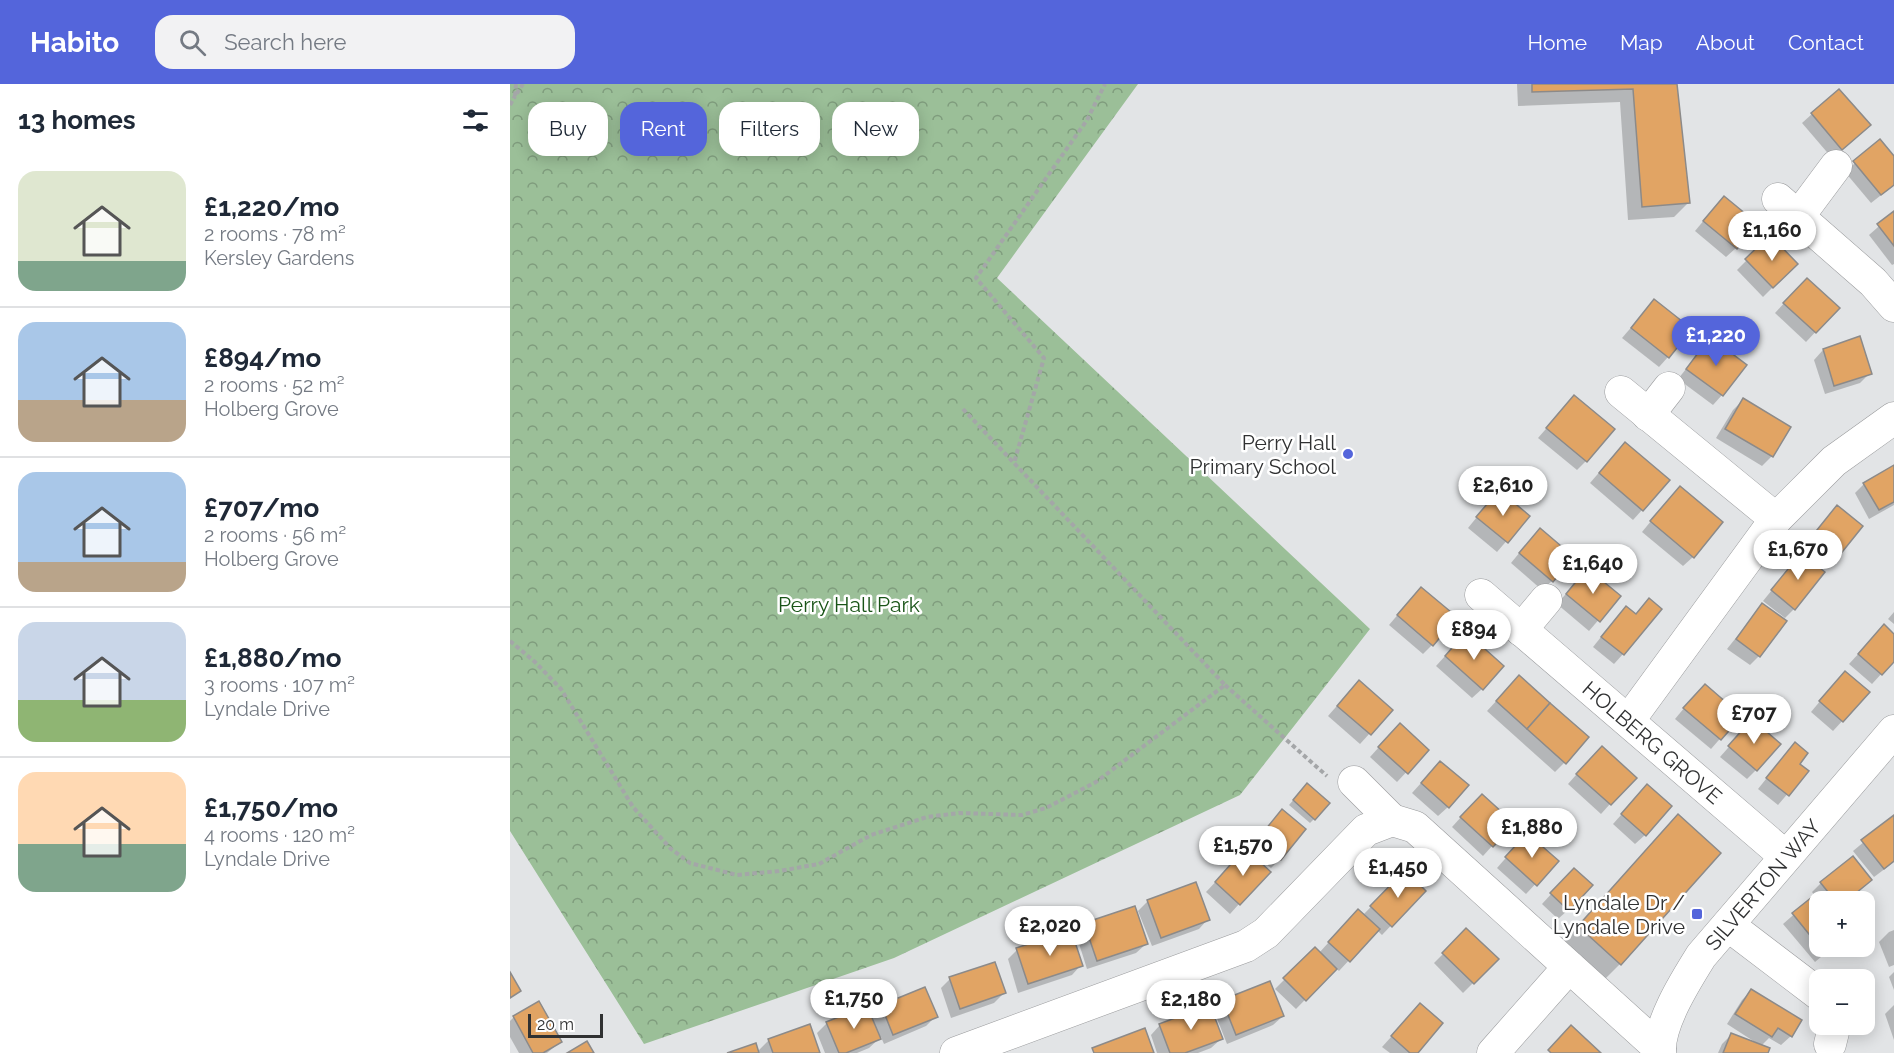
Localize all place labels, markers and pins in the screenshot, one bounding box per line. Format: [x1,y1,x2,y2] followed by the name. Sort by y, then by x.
[1723,211,1821,262] pin: £1,160
[1667,316,1765,367] pin: £1,220
[1189,430,1336,479] place label: Perry Hall Primary School
[1341,447,1355,461] marker: Perry Hall Primary School
[1454,466,1552,517] pin: £2,610
[1749,530,1847,581] pin: £1,670
[1544,544,1642,595] pin: £1,640
[1438,610,1510,661] pin: £894
[1718,694,1790,745] pin: £707
[1483,808,1581,859] pin: £1,880
[1194,826,1292,877] pin: £1,570
[1349,848,1447,899] pin: £1,450
[1553,890,1685,939] place label: Lyndale Dr / Lyndale Drive
[1001,906,1099,957] pin: £2,020
[1690,907,1704,921] marker: Lyndale Dr / Lyndale Drive
[805,979,903,1030] pin: £1,750
[1142,980,1240,1031] pin: £2,180

